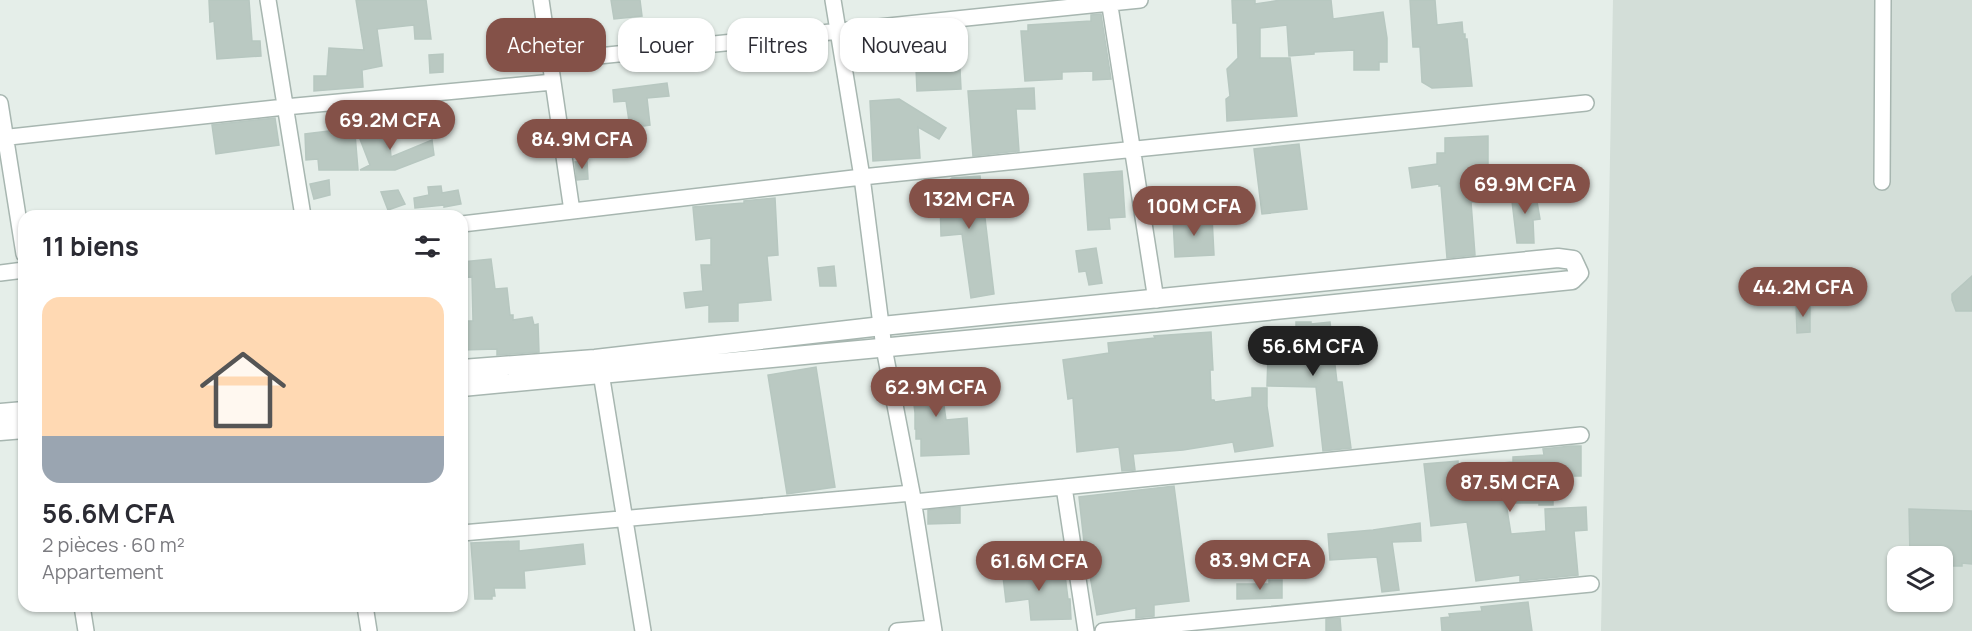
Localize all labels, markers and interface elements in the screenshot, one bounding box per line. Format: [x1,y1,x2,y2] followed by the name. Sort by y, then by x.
[486,18,606,72] chip: Acheter
[618,18,715,72] chip: Louer
[727,18,828,72] chip: Filtres
[840,18,968,72] chip: Nouveau
[321,100,459,151] pin: 69.2M CFA
[339,106,441,133] text: 69.2M CFA
[513,119,651,170] pin: 84.9M CFA
[531,125,633,152] text: 84.9M CFA
[1456,164,1594,215] pin: 69.9M CFA
[1474,170,1576,197] text: 69.9M CFA
[907,179,1031,230] pin: 132M CFA
[923,185,1015,212] text: 132M CFA
[1132,186,1256,237] pin: 100M CFA
[1147,192,1241,219] text: 100M CFA
[42,228,139,264] text: 11 biens
[411,230,444,263] icon: filters
[1734,267,1872,318] pin: 44.2M CFA
[1752,273,1854,300] text: 44.2M CFA
[1244,326,1382,377] pin: 56.6M CFA
[1262,332,1364,359] text: 56.6M CFA
[189,336,297,444] icon: home
[867,367,1005,418] pin: 62.9M CFA
[885,373,987,400] text: 62.9M CFA
[1441,462,1579,513] pin: 87.5M CFA
[1460,468,1560,495] text: 87.5M CFA
[42,495,175,531] text: 56.6M CFA
[42,531,185,558] text: 2 pièces · 60 m²
[1191,540,1329,591] pin: 83.9M CFA
[970,541,1108,592] pin: 61.6M CFA
[1209,546,1311,573] text: 83.9M CFA
[1887,546,1953,612] map controls
[1887,546,1953,612] button: layers
[990,547,1088,574] text: 61.6M CFA
[42,558,164,585] text: Appartement

